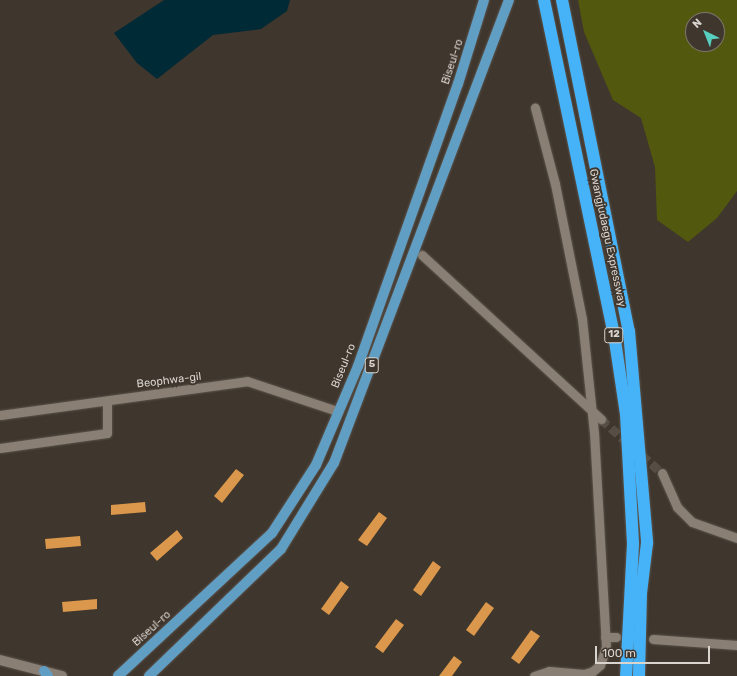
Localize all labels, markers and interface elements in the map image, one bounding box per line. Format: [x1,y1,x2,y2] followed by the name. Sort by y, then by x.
[685,12,725,52] north arrow
[690,16,704,31] text: N
[439,38,467,86] street label: Biseul-ro
[586,168,628,308] street label: Gwangjudaegu Expressway
[604,327,624,343] road number: 12
[329,342,359,390] street label: Biseul-ro
[364,357,380,373] road number: 5
[136,370,202,392] street label: Beophwa-gil
[130,608,174,650] street label: Biseul-ro
[597,638,712,664] scale bar
[602,646,636,660] text: 100 m

